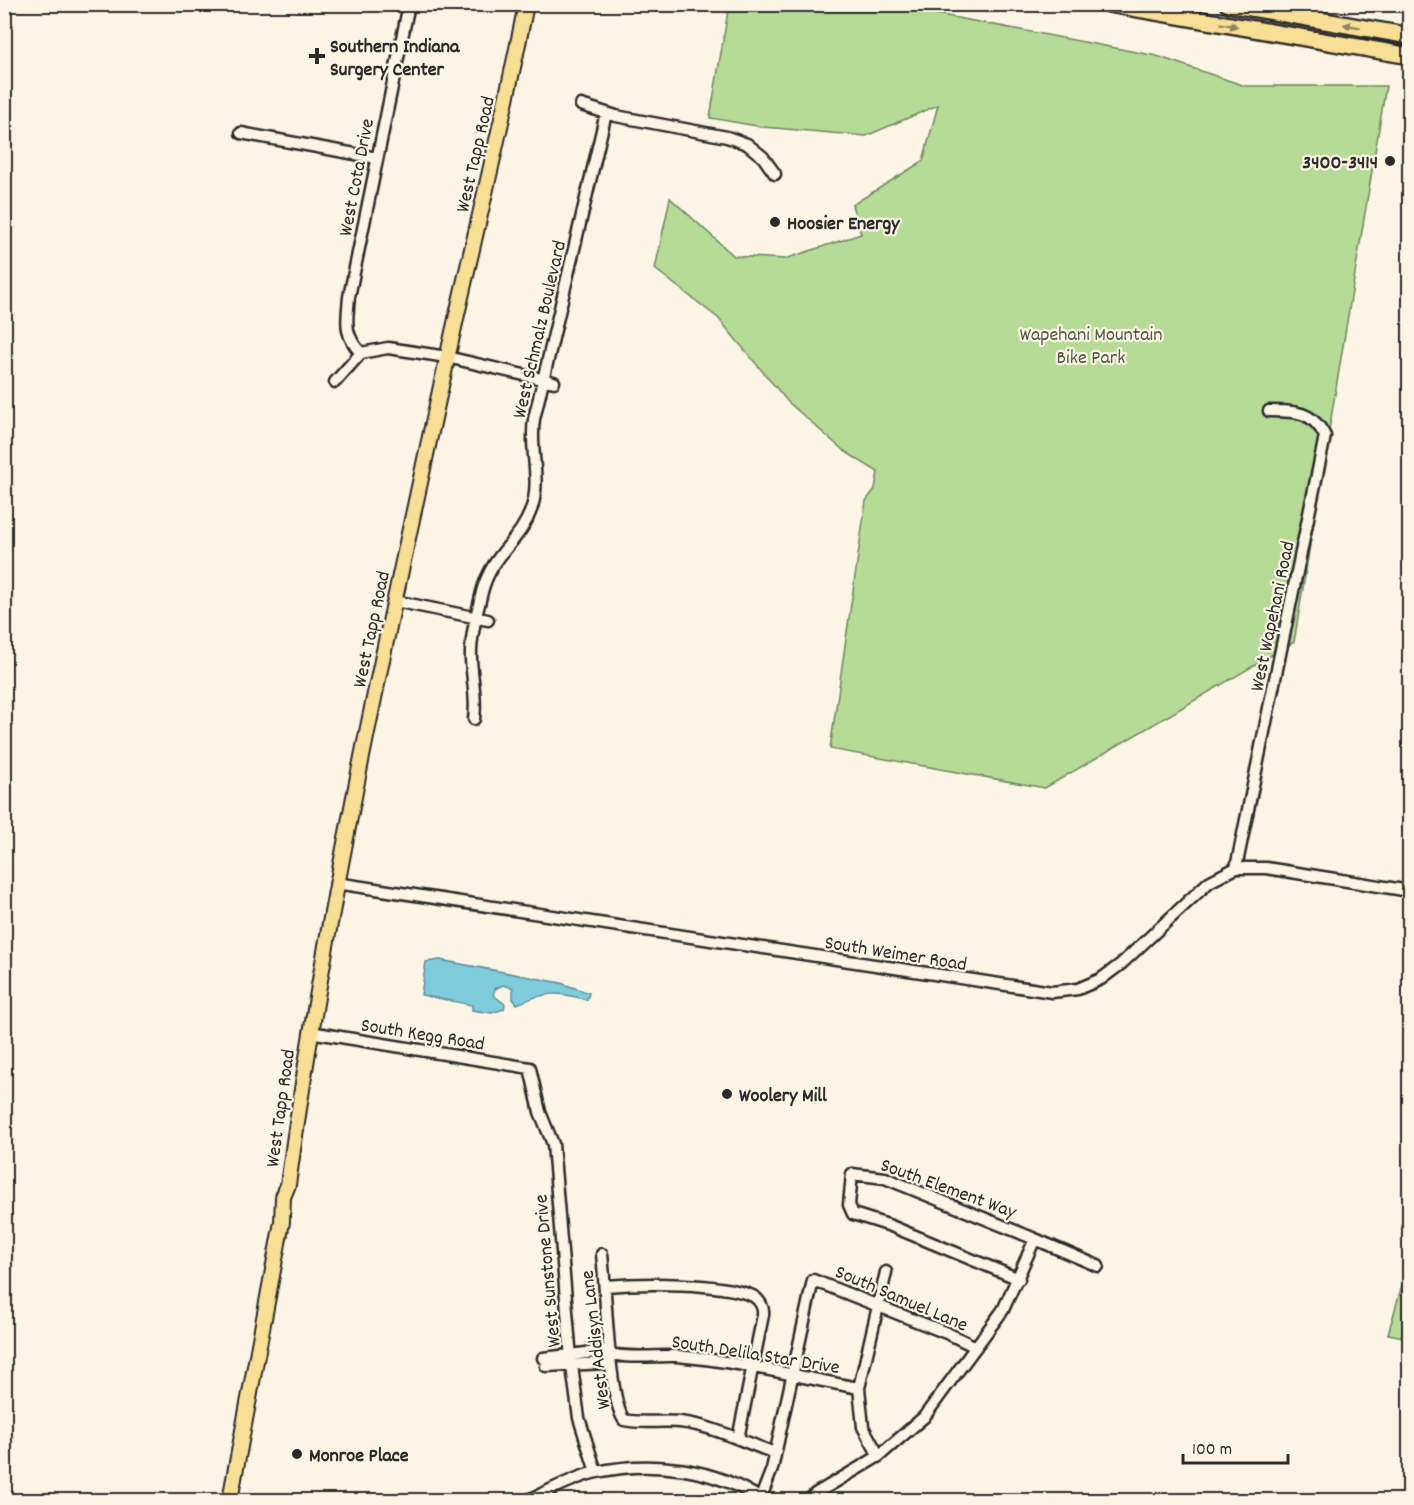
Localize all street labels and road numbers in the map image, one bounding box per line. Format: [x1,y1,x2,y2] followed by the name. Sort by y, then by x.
[450,94,504,216] street label: West Tapp Road
[333,116,383,239] street label: West Cota Drive
[507,238,575,421] street label: West Schmalz Boulevard
[1244,539,1304,694] street label: West Wapehani Road
[347,569,399,690] street label: West Tapp Road
[823,930,969,980] street label: South Weimer Road
[359,1012,486,1060] street label: South Kegg Road
[260,1048,304,1169] street label: West Tapp Road
[876,1152,1021,1228] street label: South Element Way
[528,1193,570,1348] street label: West Sunstone Drive
[830,1259,972,1340] street label: South Samuel Lane
[575,1268,619,1411] street label: West Addisyn Lane
[669,1329,842,1383] street label: South Delila Star Drive

